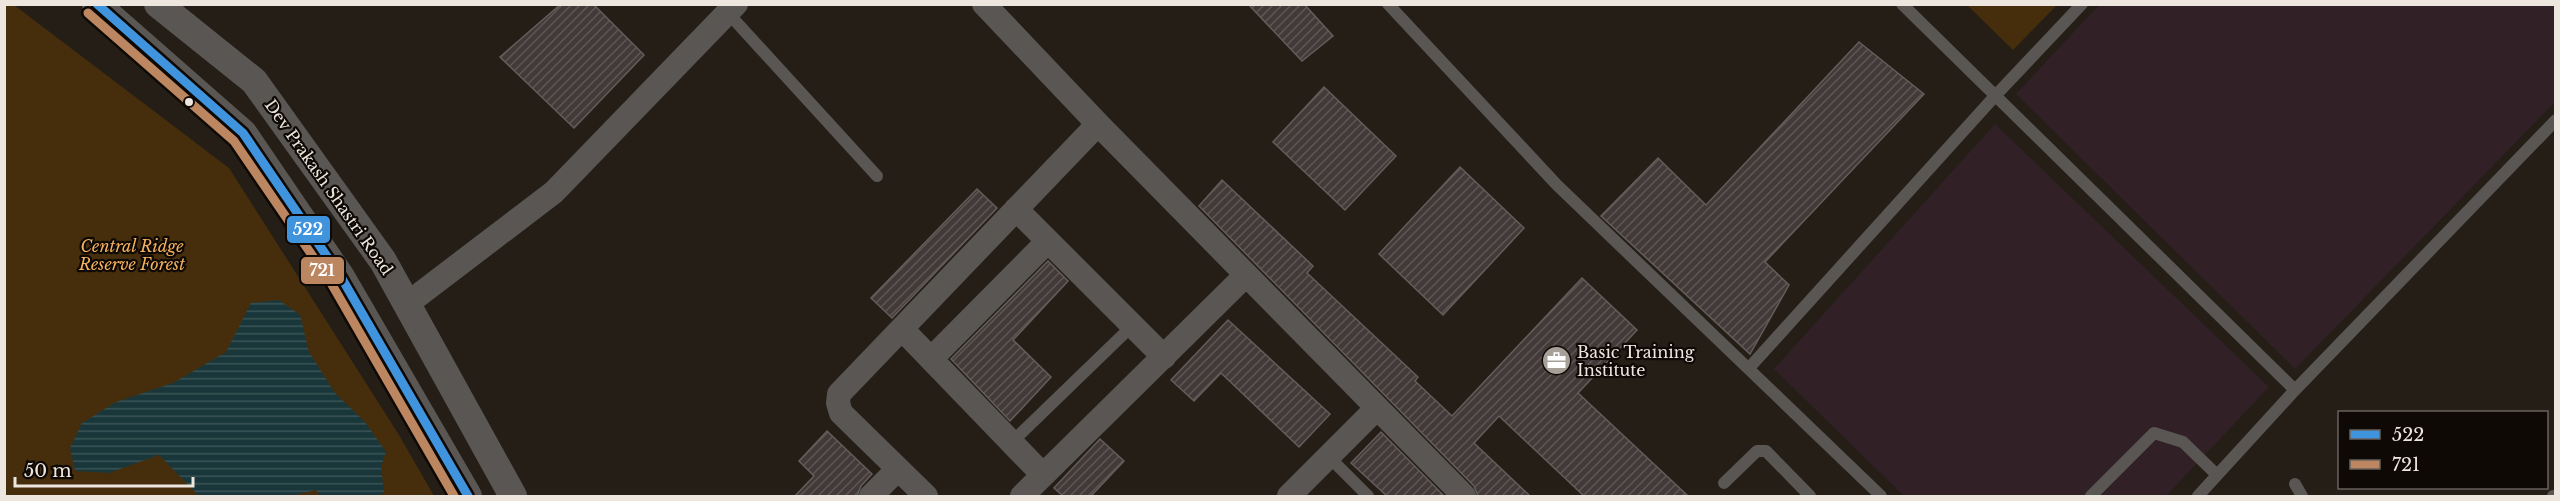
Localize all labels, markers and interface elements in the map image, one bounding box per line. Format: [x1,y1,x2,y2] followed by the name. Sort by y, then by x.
[261,95,397,279] street label: Dev Prakash Shastri Road
[183,96,195,108] unlabelled marker
[286,215,331,244] line badge: 522
[293,219,323,239] text: 522
[78,236,185,274] park label: Central Ridge Reserve Forest
[300,256,345,285] line badge: 721
[309,260,335,280] text: 721
[1577,342,1695,380] place label: Basic Training Institute
[1540,345,1572,377] office icon: Basic Training Institute
[2338,411,2548,489] legend
[2392,424,2424,446] text: 522
[15,450,194,488] scale bar
[2392,454,2420,476] text: 721
[24,460,72,482] text: 50 m

